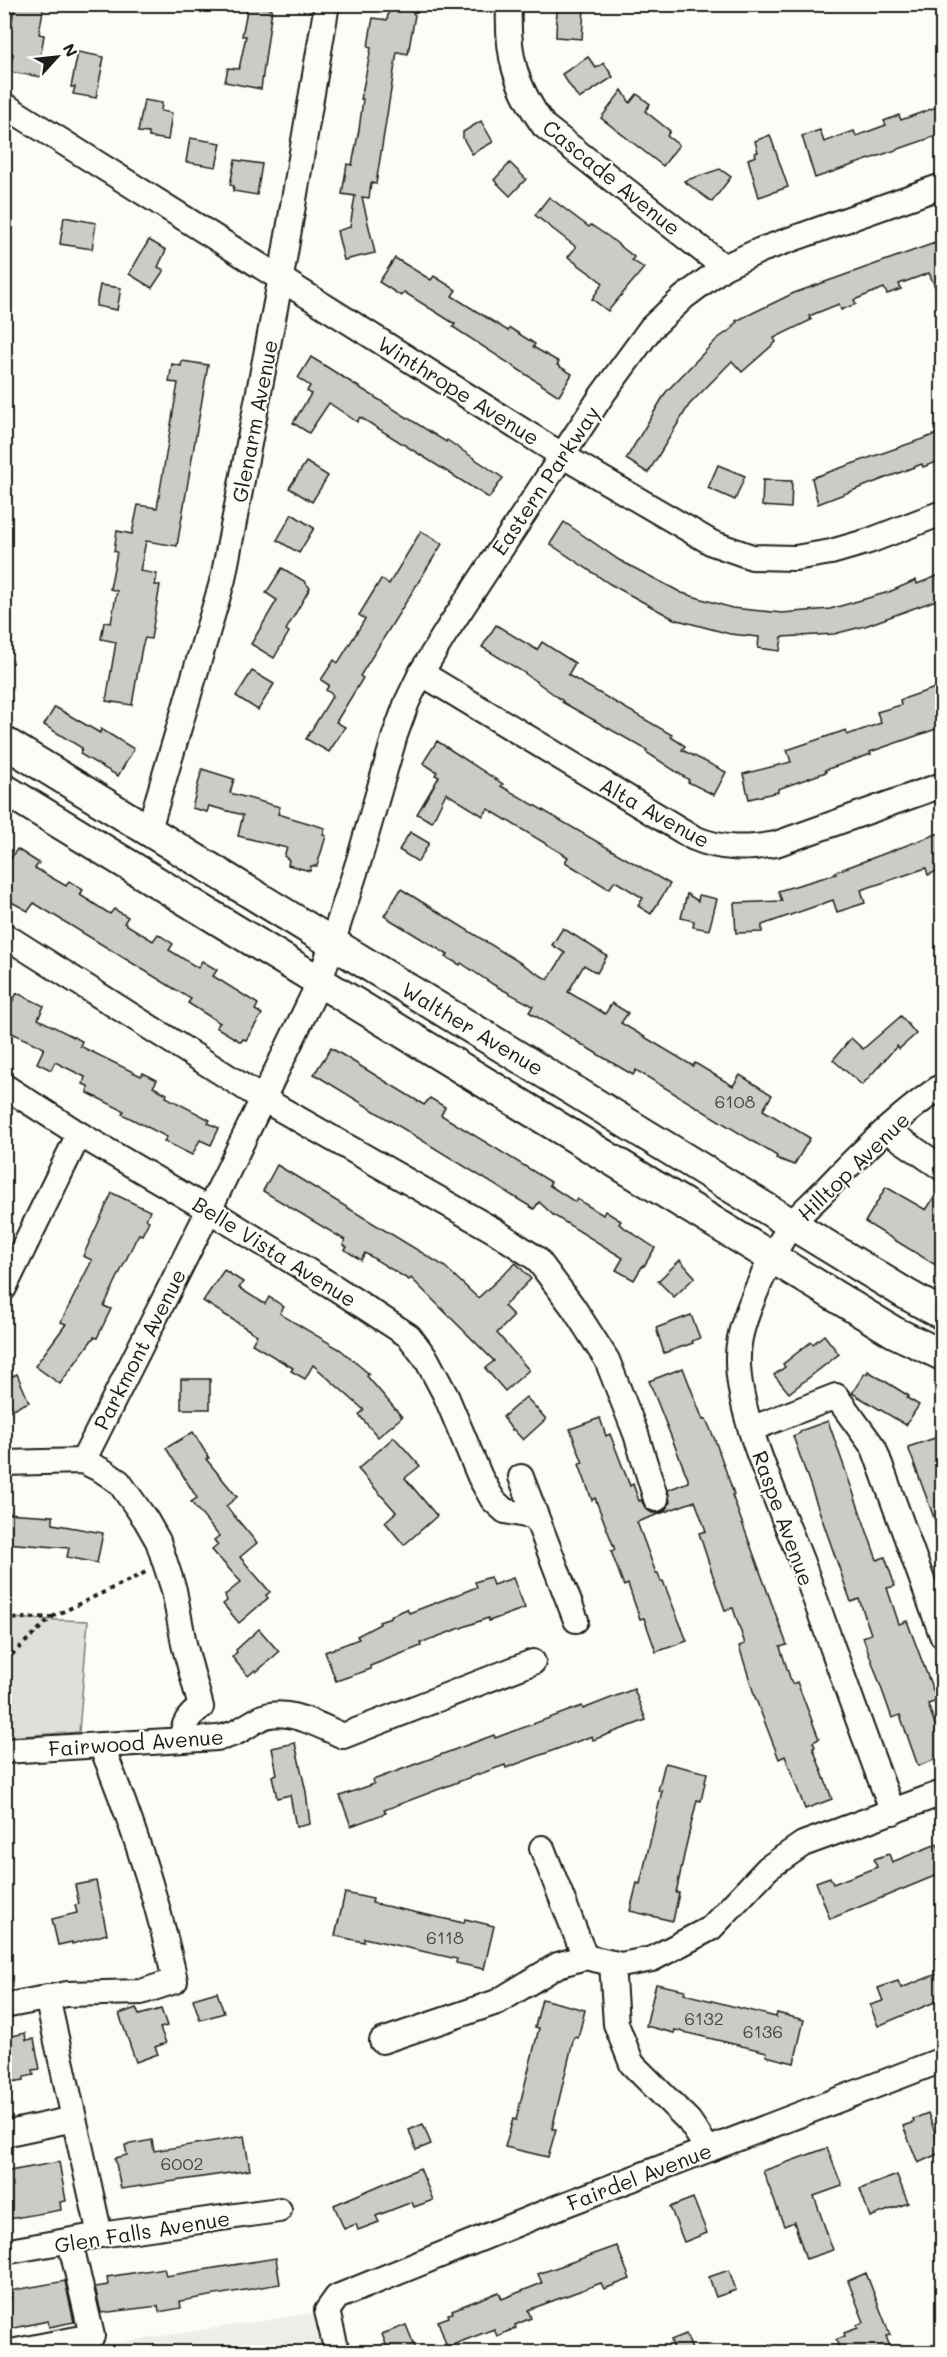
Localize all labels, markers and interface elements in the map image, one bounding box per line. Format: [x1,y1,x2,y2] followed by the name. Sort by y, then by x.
[27,27,87,87] north arrow
[59,40,83,60] text: N
[538,113,686,241] street label: Cascade Avenue
[373,329,545,451] street label: Winthrope Avenue
[225,337,283,505] street label: Glenarm Avenue
[485,400,605,560] street label: Eastern Parkway
[595,771,715,853] street label: Alta Avenue
[397,975,549,1081] street label: Walther Avenue
[715,1089,756,1113] house number: 6108
[791,1106,915,1226] street label: Hilltop Avenue
[188,1190,362,1312] street label: Belle Vista Avenue
[87,1264,191,1434] street label: Parkmont Avenue
[747,1447,821,1589] street label: Raspe Avenue
[47,1722,225,1762] street label: Fairwood Avenue
[426,1925,464,1949] house number: 6118
[684,2006,724,2030] house number: 6132
[743,2019,783,2043] house number: 6136
[563,2136,715,2216] street label: Fairdel Avenue
[160,2151,204,2175] house number: 6002
[52,2204,232,2258] street label: Glen Falls Avenue

